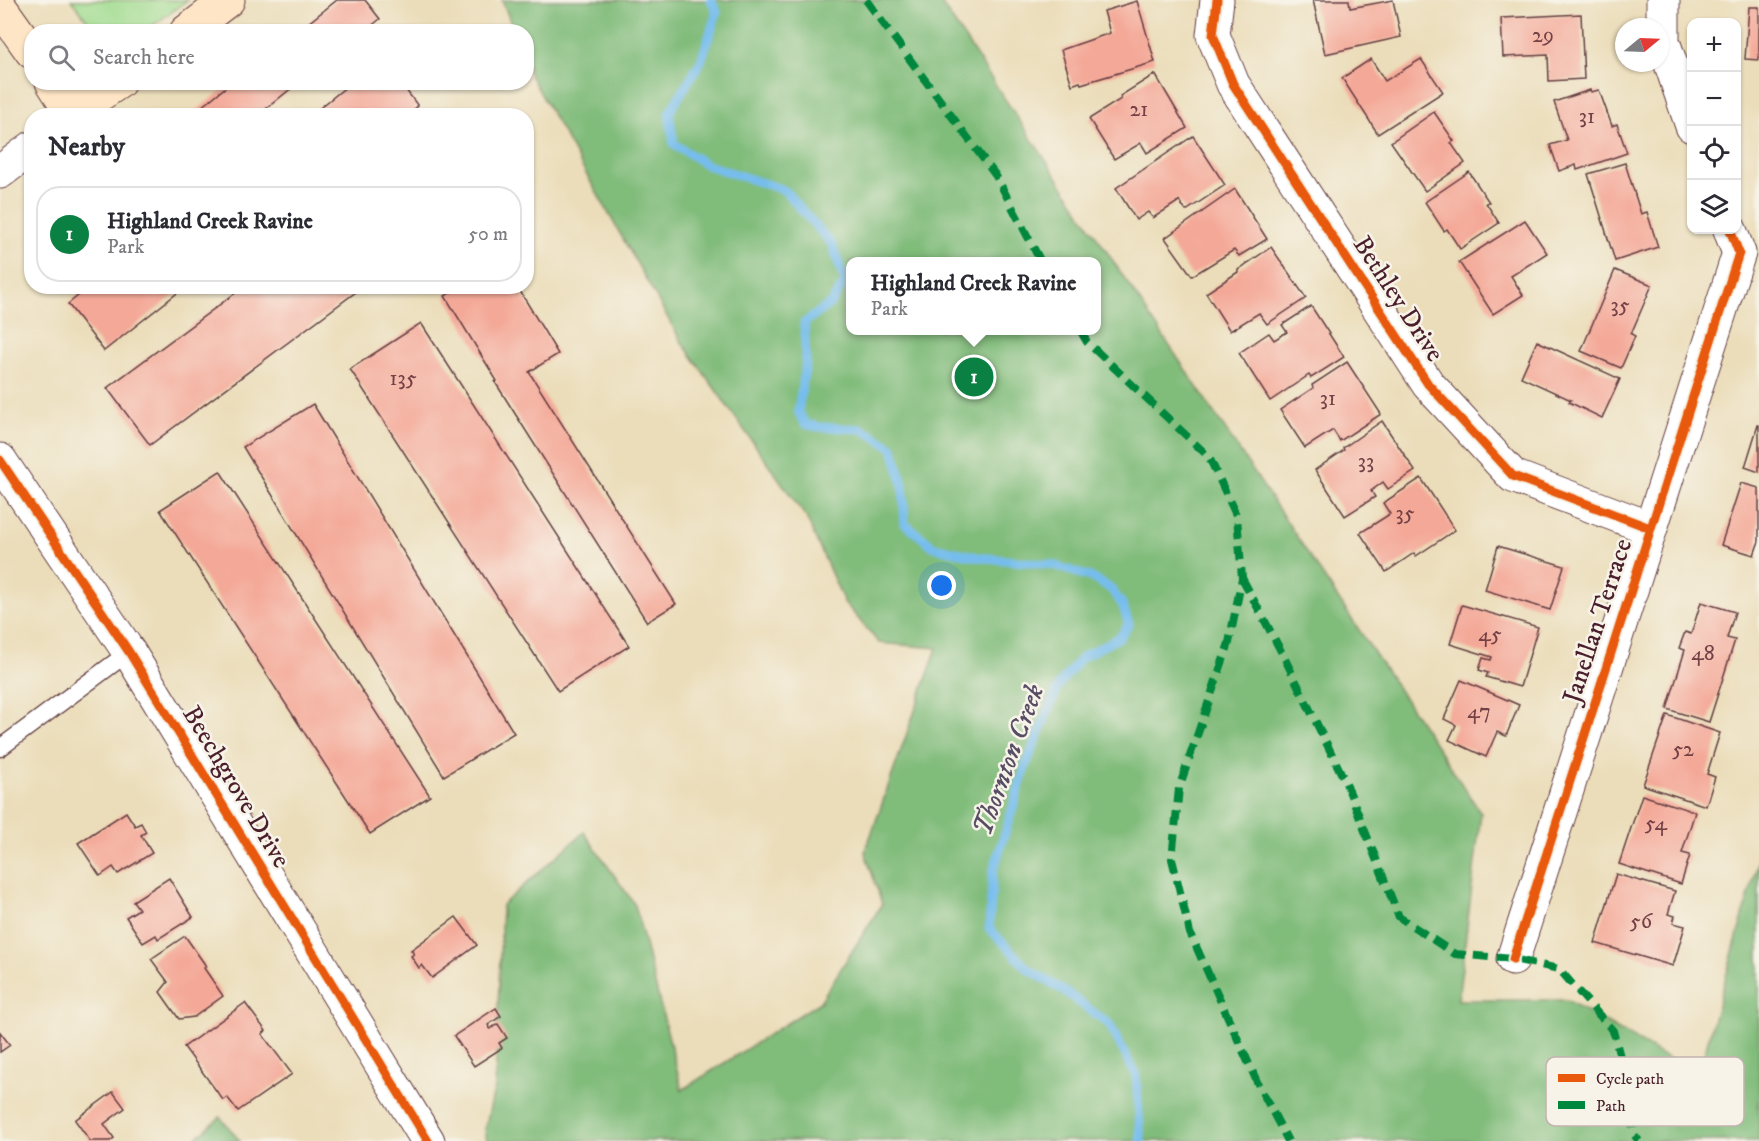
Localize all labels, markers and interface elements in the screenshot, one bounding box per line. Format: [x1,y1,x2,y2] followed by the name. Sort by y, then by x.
[1615,18,1669,72] north arrow
[1687,18,1741,234] map controls
[1687,18,1741,72] button: +
[1532,22,1554,49] house number: 29
[24,24,534,90] search box
[45,41,78,74] icon: search
[93,44,195,71] text: Search here
[1687,72,1741,126] button: −
[1130,96,1148,123] house number: 21
[1579,103,1595,130] house number: 31
[1687,126,1741,180] button: locate
[48,131,125,164] text: Nearby
[1687,180,1741,234] button: layers
[107,208,313,235] text: Highland Creek Ravine
[66,222,73,247] text: 1
[468,222,508,247] text: 50 m
[1345,230,1451,368] street label: Bethley Drive
[107,235,144,260] text: Park
[846,257,1101,335] popup
[871,270,1076,297] text: Highland Creek Ravine
[1610,292,1630,319] house number: 35
[871,297,908,322] text: Park
[954,354,994,400] pin: 1
[389,365,417,392] house number: 135
[1320,385,1336,412] house number: 31
[1358,448,1374,475] house number: 33
[1395,500,1415,527] house number: 35
[1555,535,1640,709] street label: Janellan Terrace
[927,571,956,600] your location
[1478,621,1502,648] house number: 45
[1691,640,1715,667] house number: 48
[966,679,1052,840] water label: Thornton Creek
[1467,698,1491,725] house number: 47
[175,700,297,874] street label: Beechgrove Drive
[1672,736,1694,763] house number: 52
[1645,810,1669,837] house number: 54
[1630,908,1654,935] house number: 56
[1546,1057,1744,1126] legend
[1596,1069,1665,1089] text: Cycle path
[1596,1096,1626,1116] text: Path

